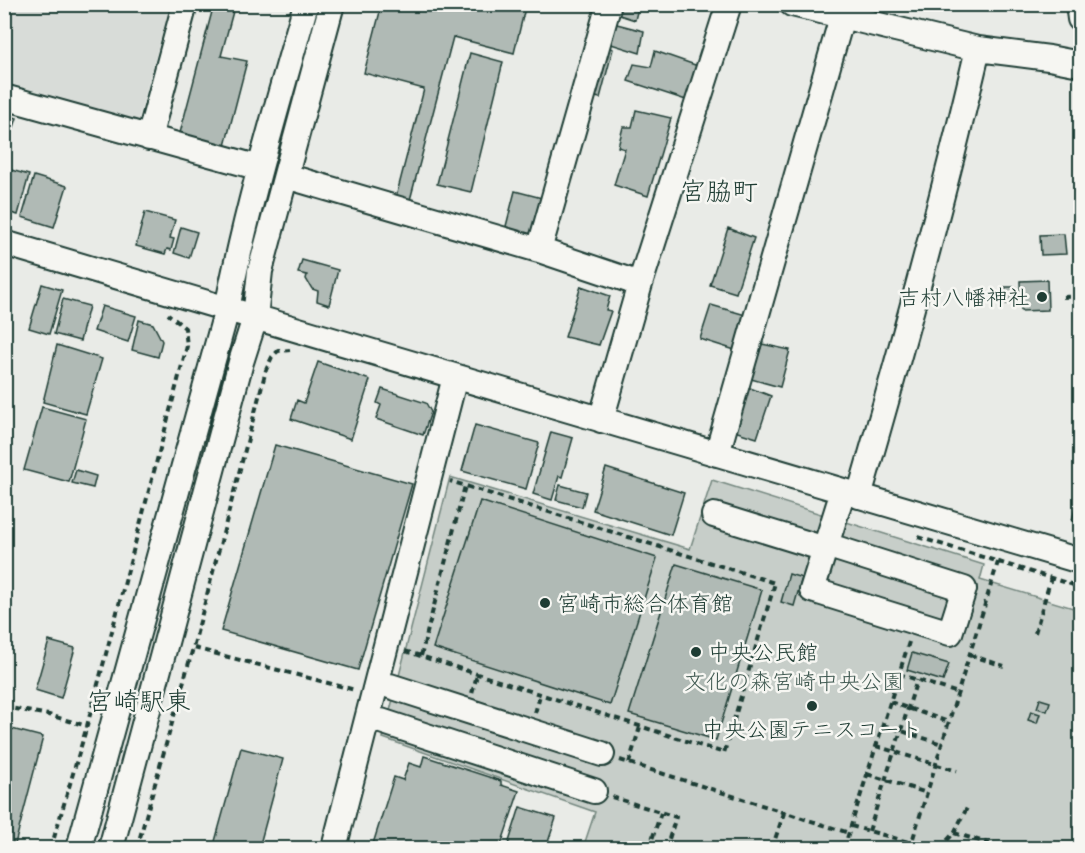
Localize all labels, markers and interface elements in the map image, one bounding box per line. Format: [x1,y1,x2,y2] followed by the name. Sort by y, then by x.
[680,176,758,213] district label: 宮脇町
[898,285,1030,316] place label: 吉村八幡神社
[1035,290,1049,304] marker: 吉村八幡神社
[557,591,733,622] place label: 宮崎市総合体育館
[538,596,552,610] marker: 宮崎市総合体育館
[708,640,818,671] place label: 中央公民館
[689,645,703,659] marker: 中央公民館
[684,669,904,700] park label: 文化の森宮崎中央公園
[87,686,191,723] district label: 宮崎駅東
[805,699,819,713] marker: 中央公園テニスコート
[702,717,922,748] place label: 中央公園テニスコート

